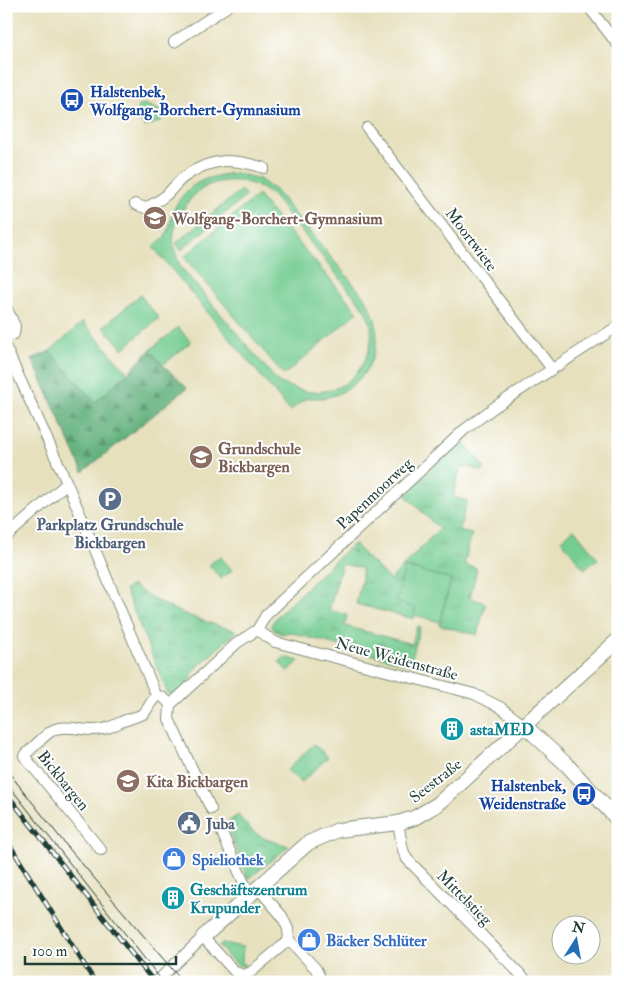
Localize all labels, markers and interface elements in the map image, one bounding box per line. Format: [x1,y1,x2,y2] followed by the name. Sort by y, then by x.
[89,82,301,121] place label: Halstenbek, Wolfgang-Borchert-Gymnasium
[59,87,85,113] bus stop icon: Halstenbek, Wolfgang-Borchert-Gymnasium
[441,204,502,276] street label: Moortwiete
[142,205,168,231] school or university icon: Wolfgang-Borchert-Gymnasium
[171,209,383,230] place label: Wolfgang-Borchert-Gymnasium
[218,439,301,478] place label: Grundschule Bickbargen
[188,444,214,470] school or university icon: Grundschule Bickbargen
[333,453,418,535] street label: Papenmoorweg
[97,486,123,512] parking icon: Parkplatz Grundschule Bickbargen
[37,515,184,554] place label: Parkplatz Grundschule Bickbargen
[333,633,461,685] street label: Neue Weidenstraße
[439,716,465,742] building icon: astaMED
[470,720,534,740] place label: astaMED
[33,746,94,815] street label: Bickbargen
[405,754,466,807] street label: Seestraße
[115,768,141,794] school or university icon: Kita Bickbargen
[146,772,249,793] place label: Kita Bickbargen
[478,776,566,814] place label: Halstenbek, Weidenstraße
[571,781,597,807] bus stop icon: Halstenbek, Weidenstraße
[176,810,202,836] public building icon: Juba
[205,814,235,835] place label: Juba
[161,846,187,872] shop icon: Spieliothek
[192,850,264,871] place label: Spieliothek
[432,866,497,930] street label: Mittelstieg
[190,880,308,919] place label: Geschäftszentrum Krupunder
[160,885,186,911] building icon: Geschäftszentrum Krupunder
[552,916,602,966] north arrow
[570,918,587,937] text: N
[296,927,322,953] shop icon: Bäcker Schlüter
[326,931,428,951] place label: Bäcker Schlüter
[25,933,176,965] scale bar
[32,942,68,961] text: 100 m

